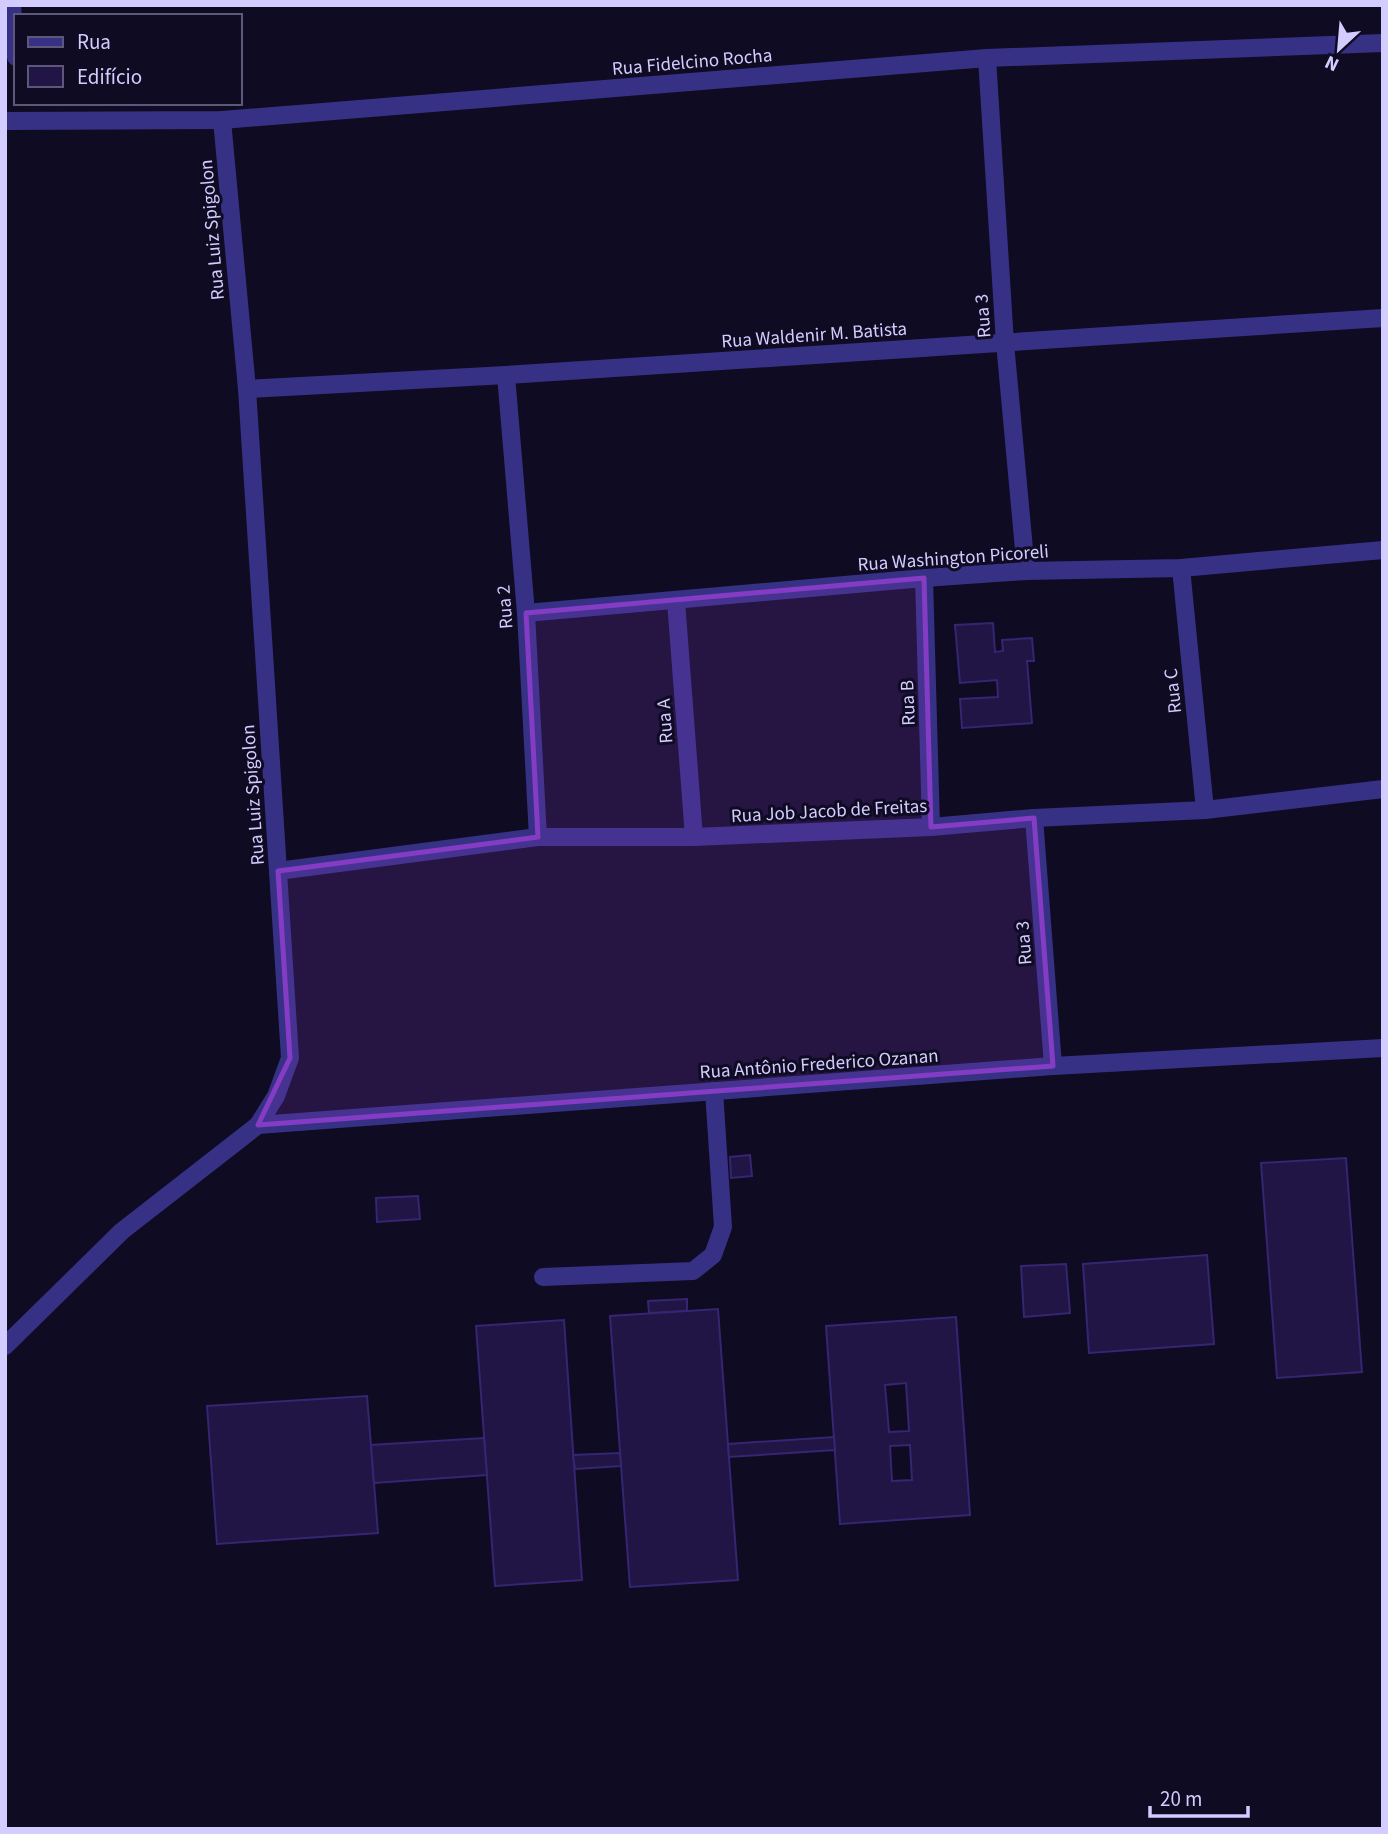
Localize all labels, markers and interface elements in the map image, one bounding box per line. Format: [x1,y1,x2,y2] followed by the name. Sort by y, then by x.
[14,14,242,105] legend
[1304,14,1374,84] north arrow
[77,27,111,57] text: Rua
[611,42,773,83] street label: Rua Fidelcino Rocha
[1321,48,1344,78] text: N
[77,62,142,92] text: Edifício
[193,158,232,301] street label: Rua Luiz Spigolon
[968,293,998,339] street label: Rua 3
[720,316,908,355] street label: Rua Waldenir M. Batista
[857,538,1050,579] street label: Rua Washington Picoreli
[490,584,520,630] street label: Rua 2
[1158,667,1189,715] street label: Rua C
[894,680,923,726] street label: Rua B
[650,697,681,744] street label: Rua A
[235,724,272,866] street label: Rua Luiz Spigolon
[730,793,928,830] street label: Rua Job Jacob de Freitas
[1009,920,1039,966] street label: Rua 3
[699,1043,939,1086] street label: Rua Antônio Frederico Ozanan
[1150,1774,1248,1818] scale bar
[1160,1784,1202,1814] text: 20 m

